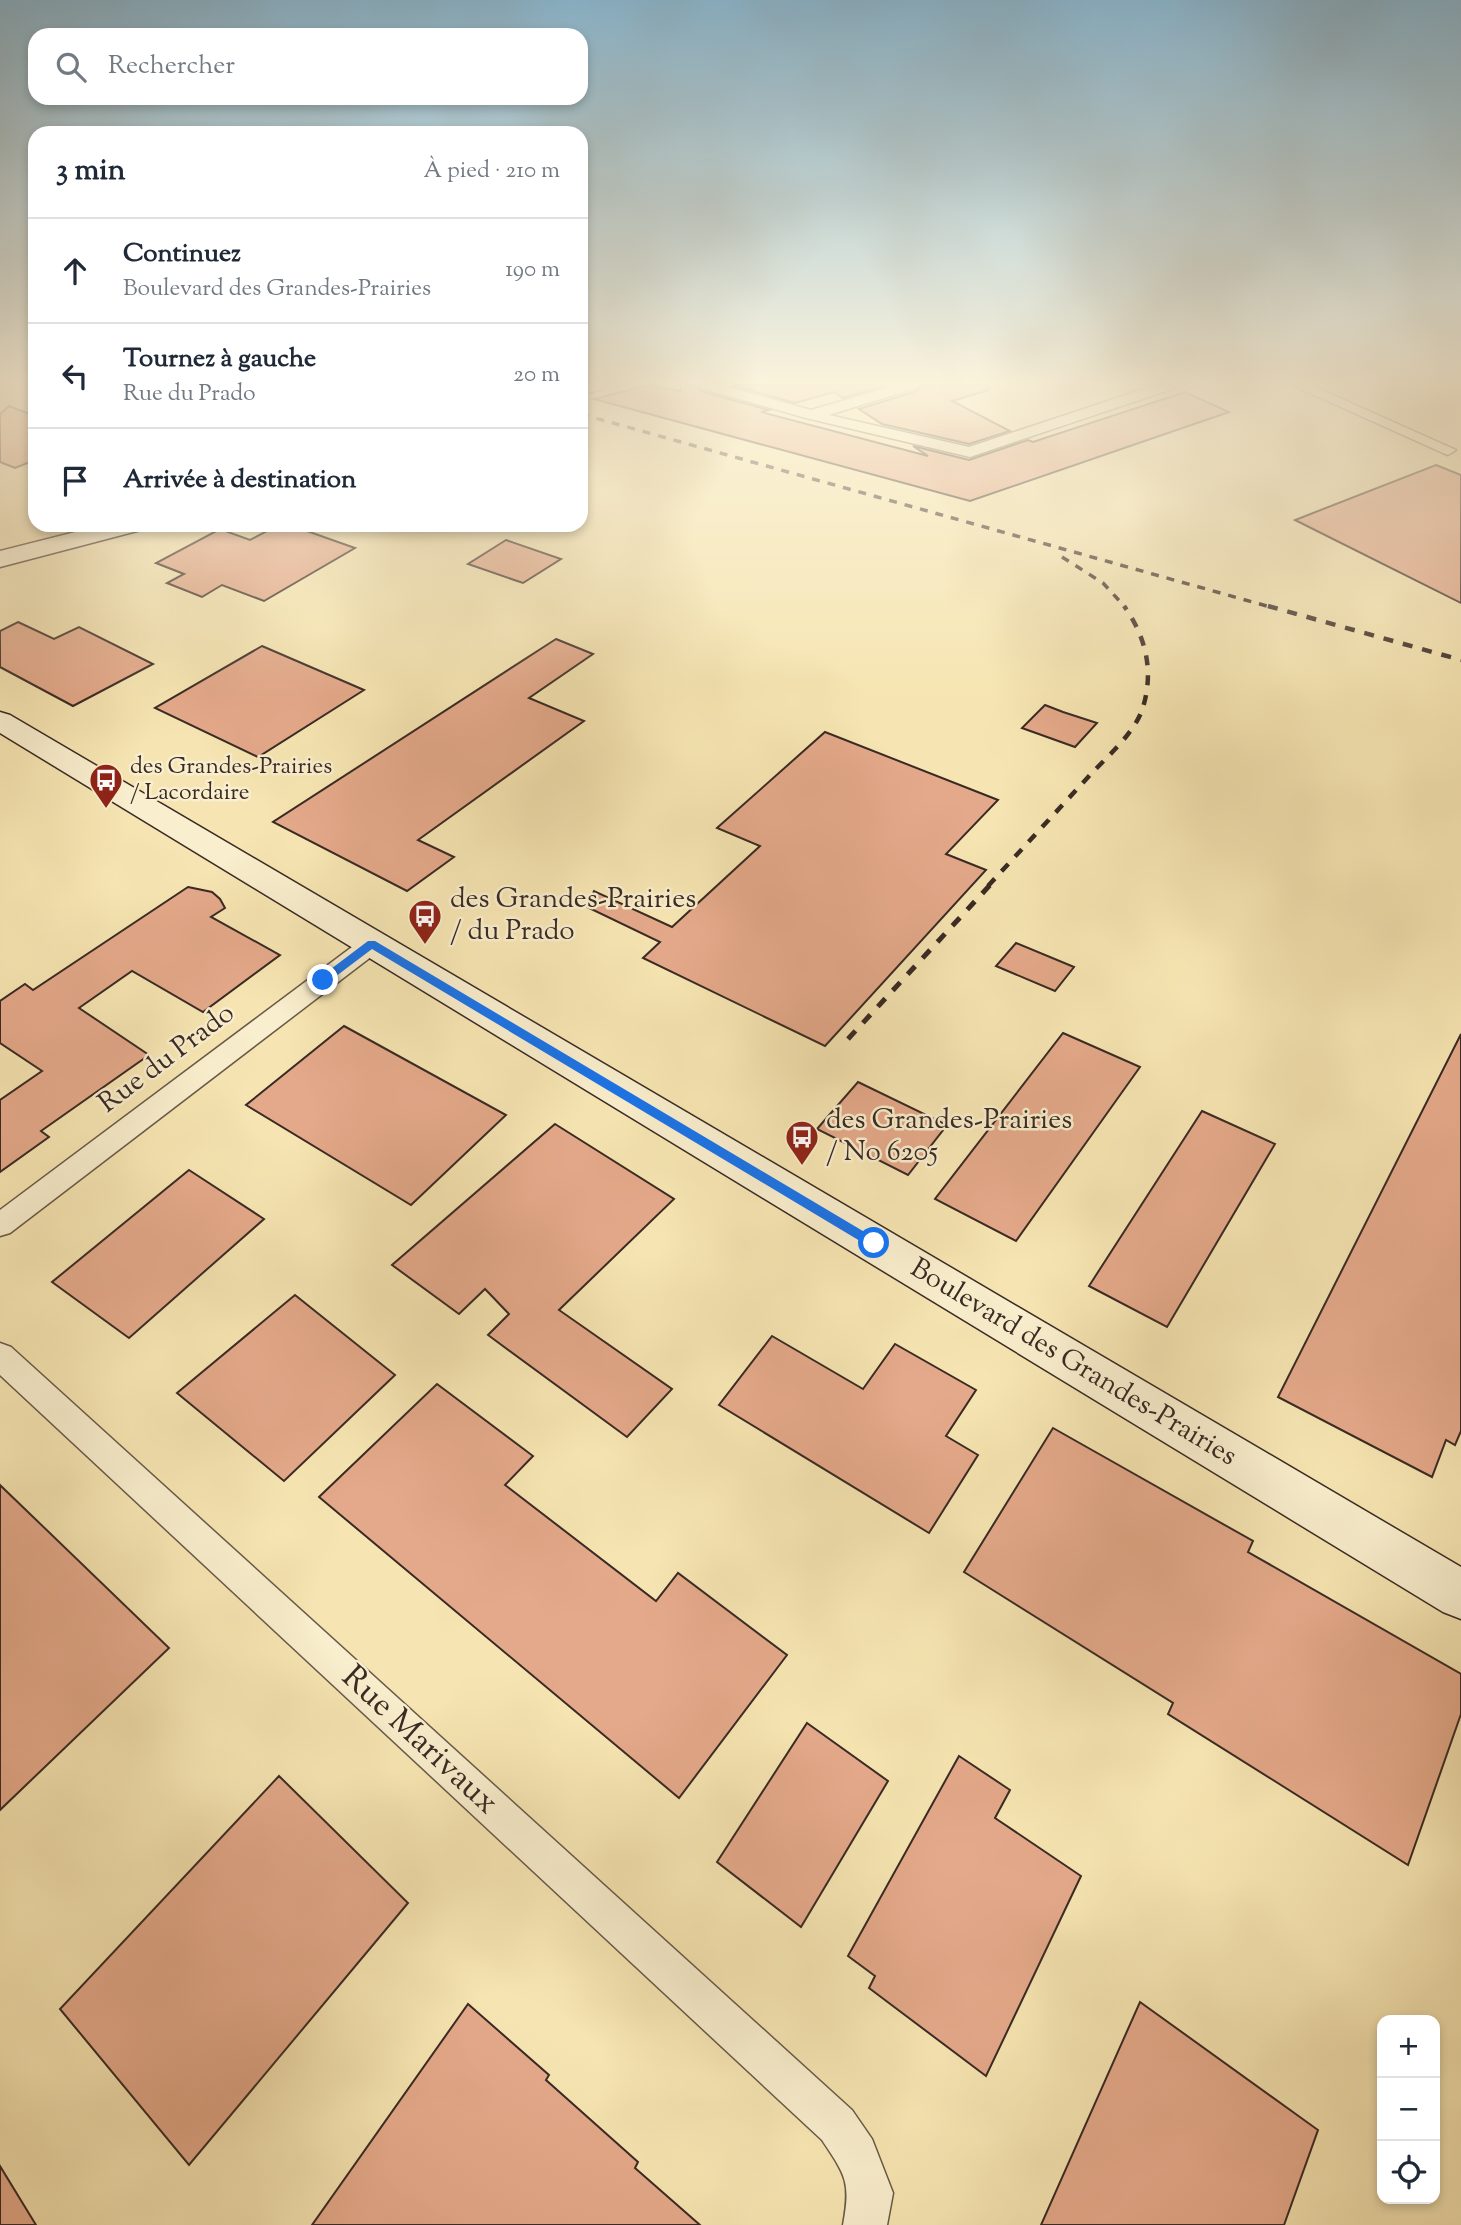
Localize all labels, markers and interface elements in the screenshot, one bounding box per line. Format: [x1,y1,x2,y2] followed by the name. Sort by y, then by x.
[28,28,588,105] search box
[52,48,90,86] icon: search
[108,48,235,85] text: Rechercher
[56,150,126,193] text: 3 min
[423,155,560,188] text: À pied · 210 m
[123,236,241,273] text: Continuez
[56,252,94,290] icon: ahead
[505,254,560,287] text: 190 m
[123,273,431,306] text: Boulevard des Grandes-Prairies
[123,341,316,378] text: Tournez à gauche
[56,357,94,395] icon: left
[513,359,560,392] text: 20 m
[123,378,256,411] text: Rue du Prado
[56,462,94,500] icon: arrive
[123,462,356,499] text: Arrivée à destination
[130,751,332,810] place label: des Grandes-Prairies / Lacordaire
[87,761,125,810] bus stop icon: des Grandes-Prairies / Lacordaire
[450,880,696,952] place label: des Grandes-Prairies / du Prado
[406,897,444,946] bus stop icon: des Grandes-Prairies / du Prado
[307,964,338,995] route end
[91,994,243,1124] street label: Rue du Prado
[826,1101,1072,1173] place label: des Grandes-Prairies / No 6205
[783,1118,821,1167] bus stop icon: des Grandes-Prairies / No 6205
[858,1227,889,1258] route start
[902,1249,1244,1477] street label: Boulevard des Grandes-Prairies
[330,1655,508,1827] street label: Rue Marivaux
[1377,2015,1440,2204] map controls
[1377,2015,1440,2078] button: +
[1377,2078,1440,2141] button: −
[1377,2141,1440,2204] button: locate

